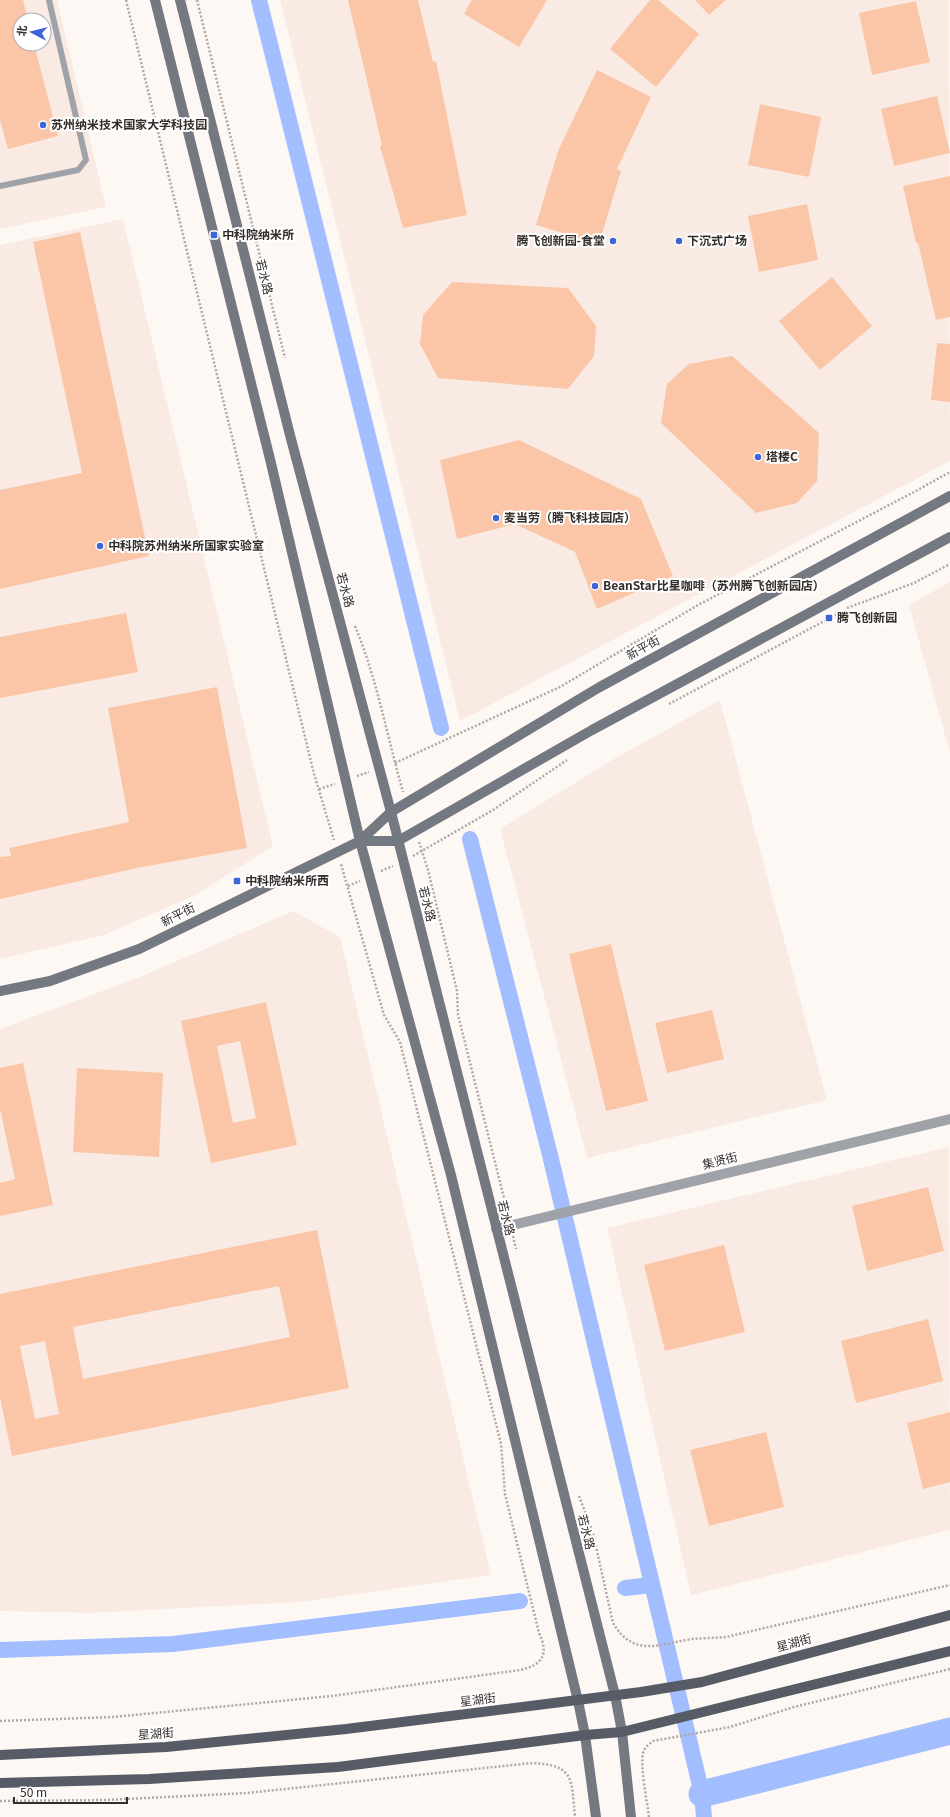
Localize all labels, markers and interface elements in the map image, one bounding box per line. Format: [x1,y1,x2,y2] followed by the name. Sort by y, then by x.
[12,12,52,52] north arrow
[12,24,30,37] text: 北
[51,115,207,132] place label: 苏州纳米技术国家大学科技园
[38,120,48,130] marker: 苏州纳米技术国家大学科技园
[222,225,294,242] place label: 中科院纳米所
[209,230,219,240] marker: 中科院纳米所
[517,231,605,248] place label: 腾飞创新园-食堂
[687,231,747,248] place label: 下沉式广场
[608,236,618,246] marker: 腾飞创新园-食堂
[674,236,684,246] marker: 下沉式广场
[253,257,278,296] street label: 若水路
[766,447,798,464] place label: 塔楼C
[753,452,763,462] marker: 塔楼C
[504,508,636,525] place label: 麦当劳（腾飞科技园店）
[491,513,501,523] marker: 麦当劳（腾飞科技园店）
[108,536,264,553] place label: 中科院苏州纳米所国家实验室
[95,541,105,551] marker: 中科院苏州纳米所国家实验室
[334,570,359,609] street label: 若水路
[603,576,825,593] place label: BeanStar比星咖啡（苏州腾飞创新园店）
[590,581,600,591] marker: BeanStar比星咖啡（苏州腾飞创新园店）
[837,608,897,625] place label: 腾飞创新园
[824,613,834,623] marker: 腾飞创新园
[622,631,662,663] street label: 新平街
[245,871,329,888] place label: 中科院纳米所西
[232,876,242,886] marker: 中科院纳米所西
[416,884,441,923] street label: 若水路
[157,898,197,929] street label: 新平街
[700,1147,739,1172] street label: 集贤街
[495,1198,520,1237] street label: 若水路
[575,1512,600,1551] street label: 若水路
[774,1629,813,1654] street label: 星湖街
[459,1688,497,1709] street label: 星湖街
[137,1723,174,1742] street label: 星湖街
[14,1779,127,1805] scale bar
[20,1783,47,1800] text: 50 m

